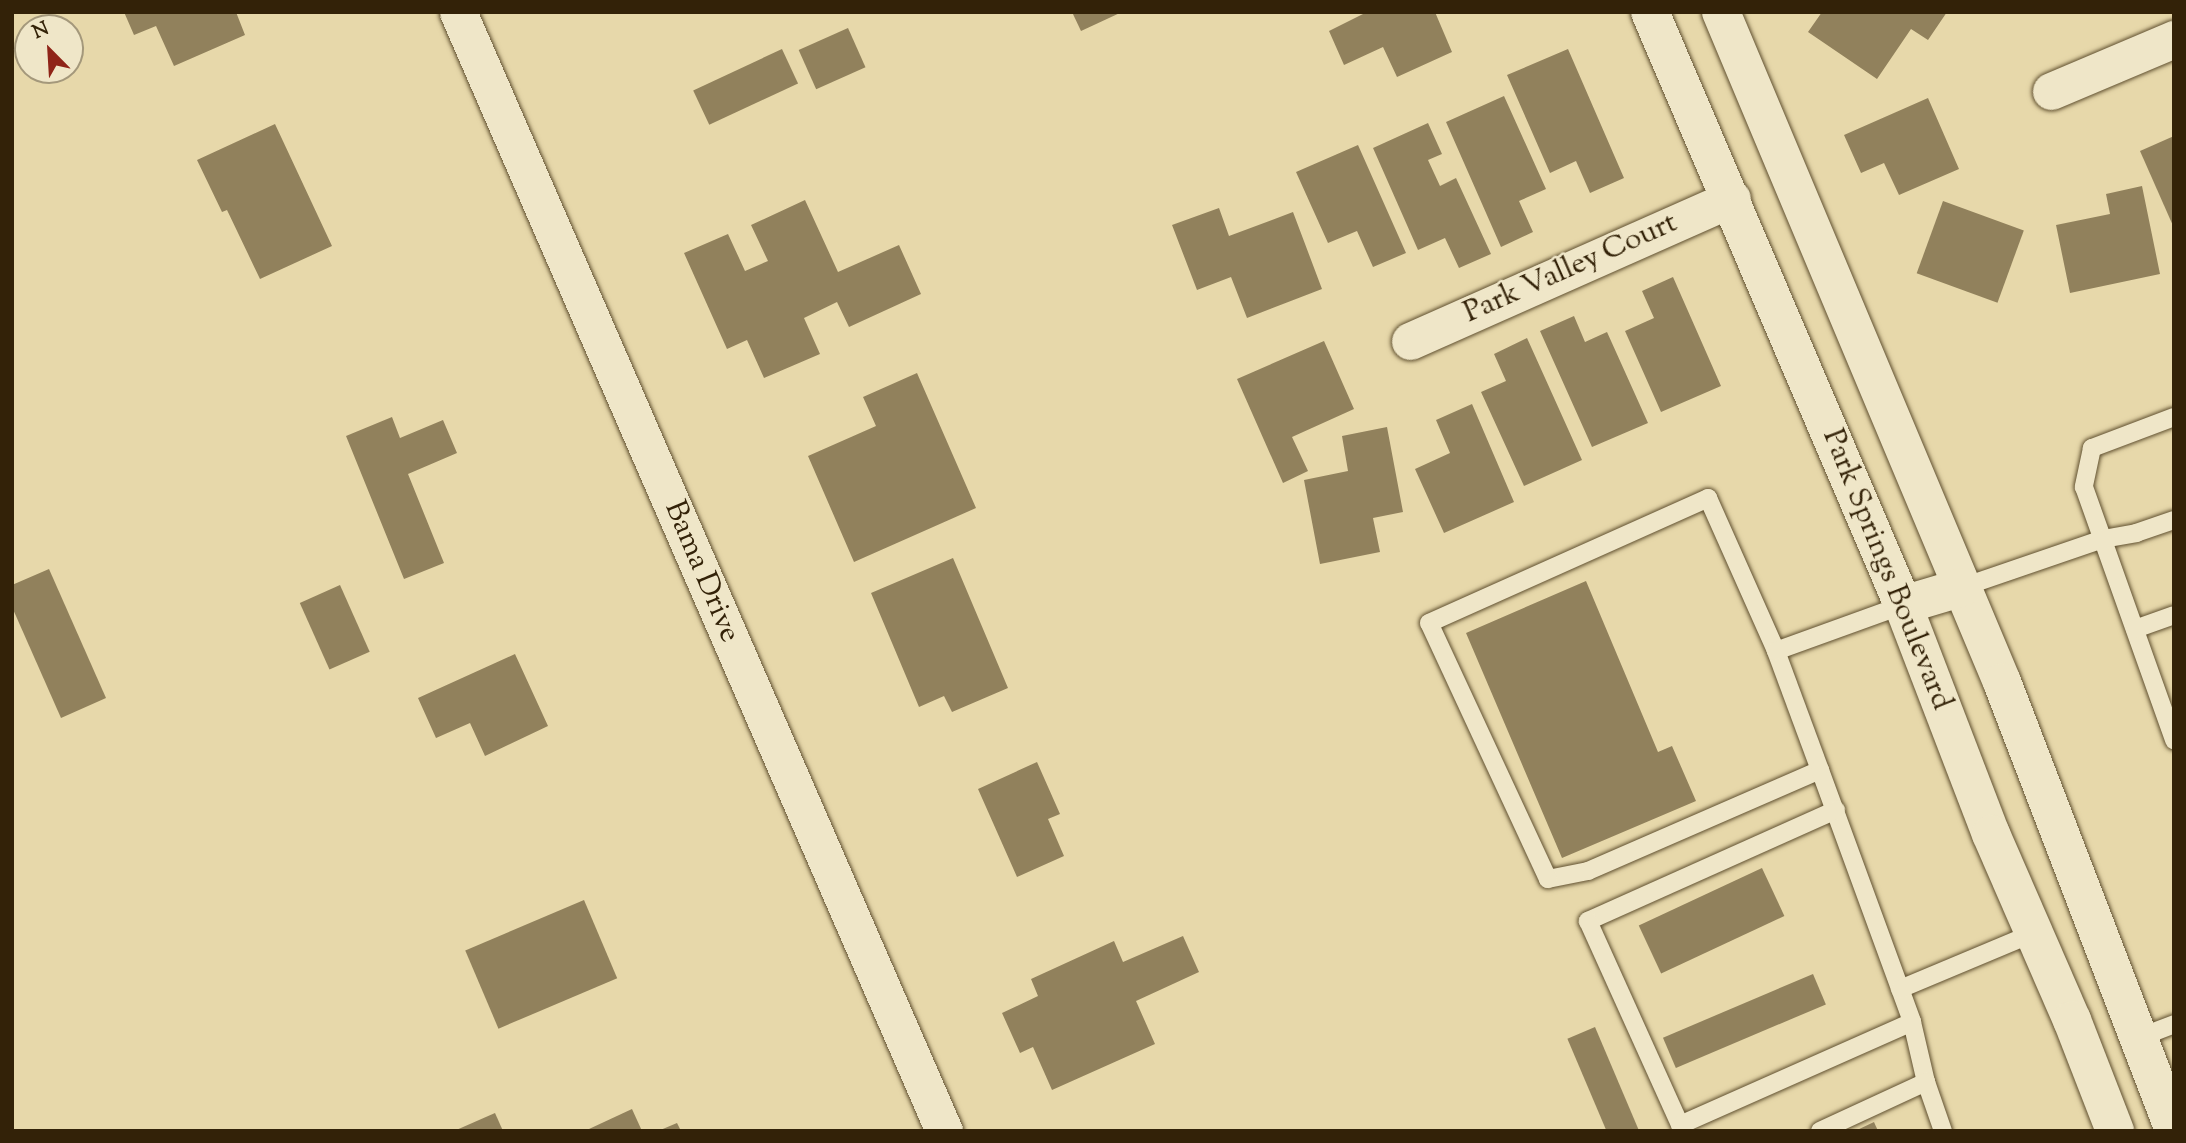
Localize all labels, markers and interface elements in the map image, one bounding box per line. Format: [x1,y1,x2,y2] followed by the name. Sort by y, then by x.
[14,14,84,84] north arrow
[29,16,53,47] text: N
[1459,206,1683,332] street label: Park Valley Court
[1813,424,1959,716] street label: Park Springs Boulevard
[655,496,747,648] street label: Bama Drive

